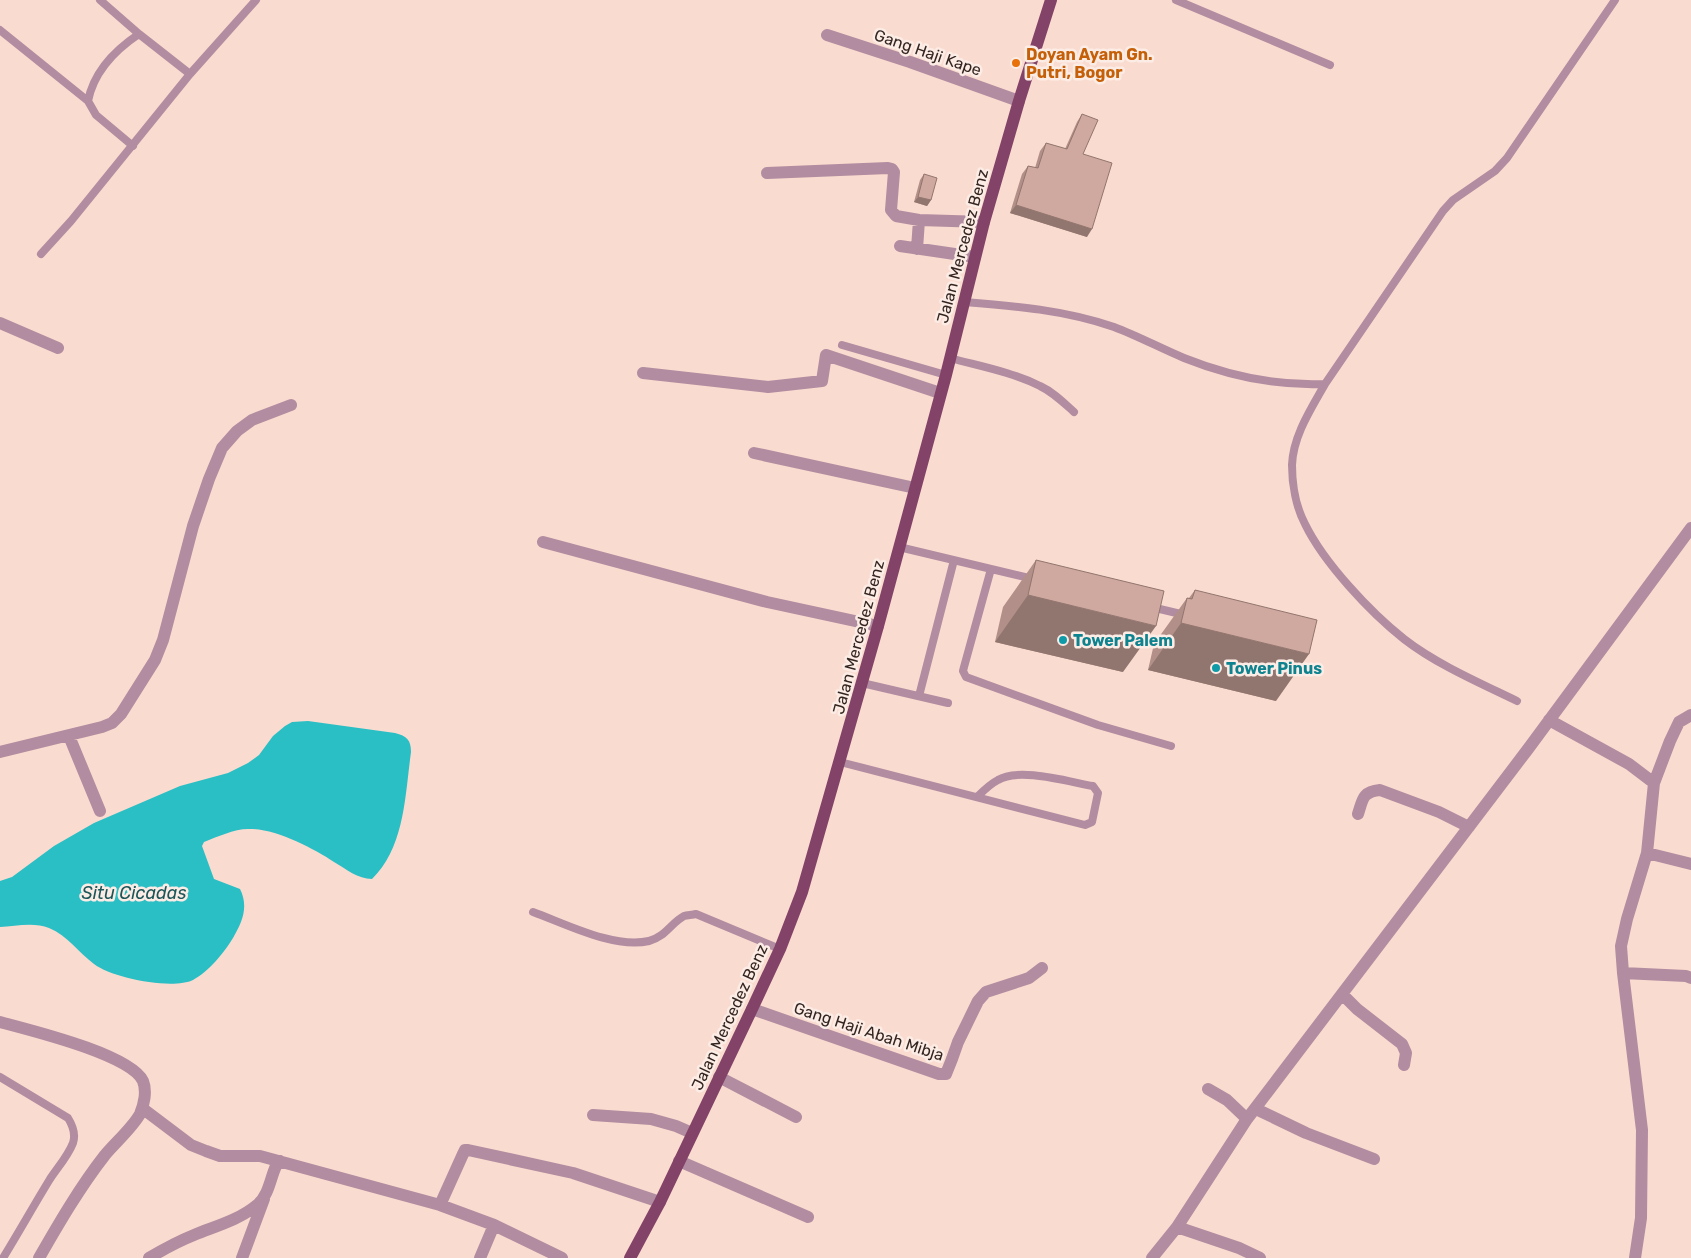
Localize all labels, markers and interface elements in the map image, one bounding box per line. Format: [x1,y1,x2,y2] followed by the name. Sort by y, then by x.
[872,25,984,80] street label: Gang Haji Kape
[1026,45,1153,82] place label: Doyan Ayam Gn. Putri, Bogor
[1010,57,1022,69] marker: Doyan Ayam Gn. Putri, Bogor
[933,167,992,325] street label: Jalan Mercedez Benz
[829,558,888,716] street label: Jalan Mercedez Benz
[1073,631,1173,650] place label: Tower Palem
[1057,634,1069,646] marker: Tower Palem
[1226,659,1322,678] place label: Tower Pinus
[1210,662,1222,674] marker: Tower Pinus
[81,882,187,904] water label: Situ Cicadas
[687,941,772,1093] street label: Jalan Mercedez Benz
[791,998,946,1065] street label: Gang Haji Abah Mibja

